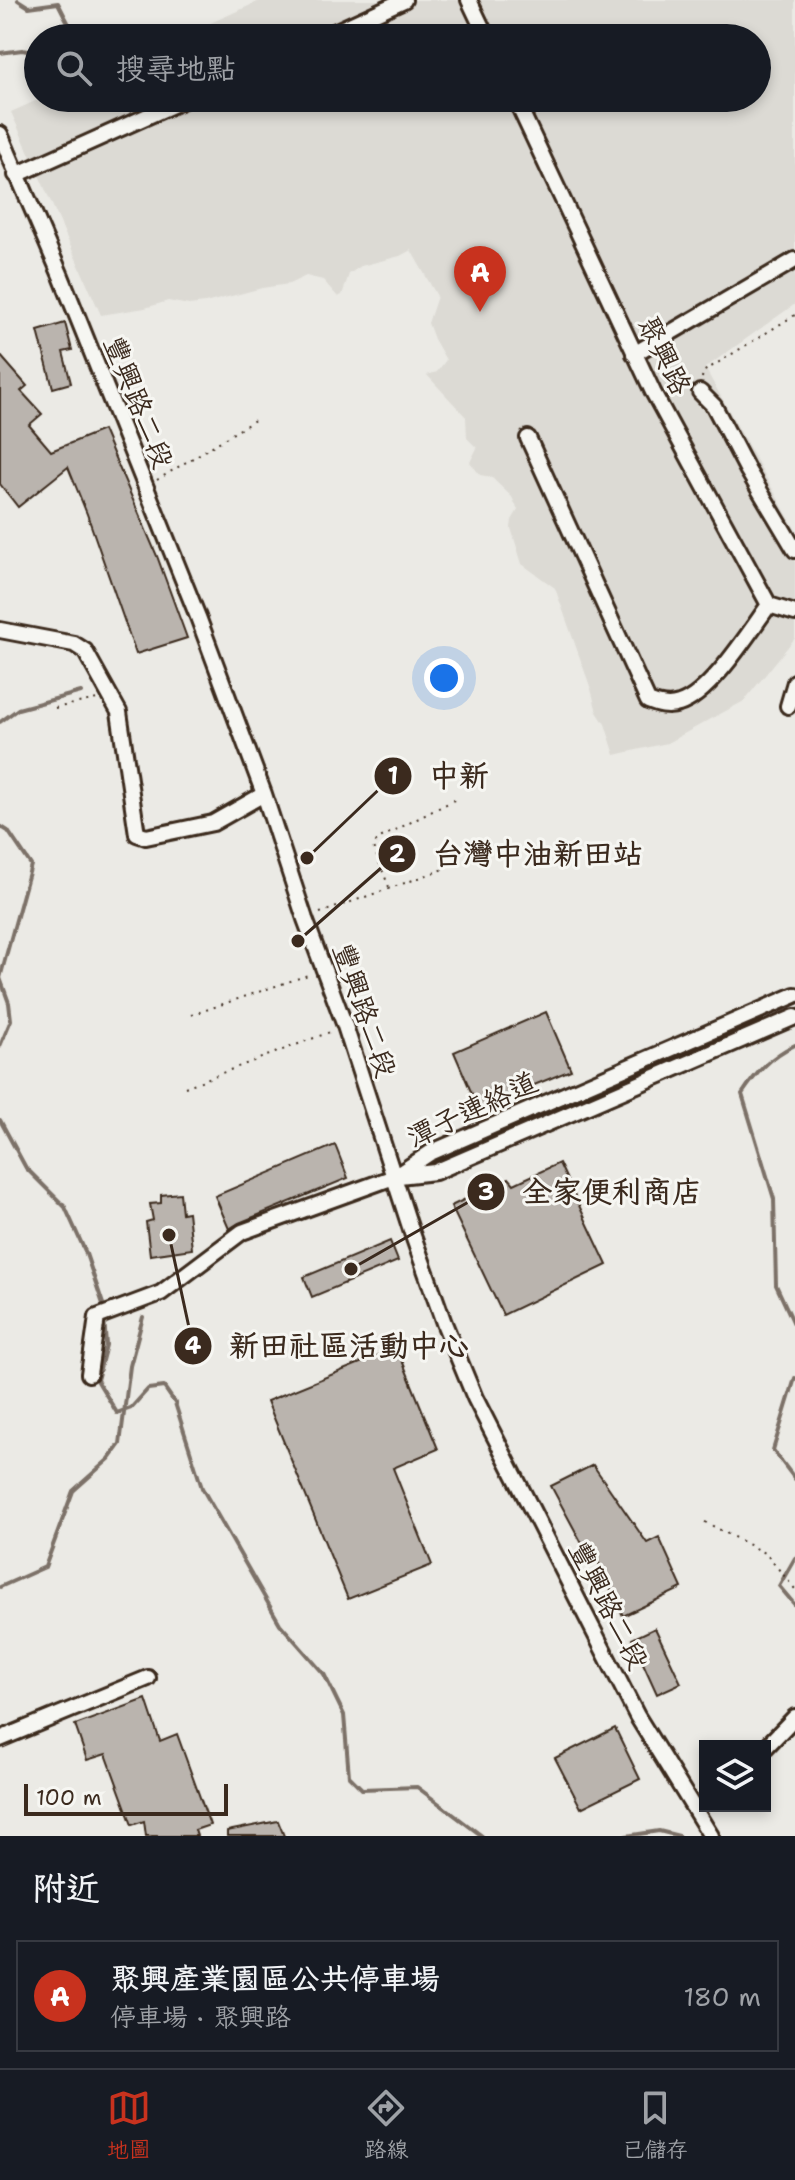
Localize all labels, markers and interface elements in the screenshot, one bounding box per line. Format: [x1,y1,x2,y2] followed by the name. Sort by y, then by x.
[24,24,771,112] search box
[52,46,96,90] icon: search
[116,48,236,89] text: 搜尋地點
[454,246,506,312] pin: A
[630,309,700,401] street label: 聚興路
[95,330,183,474] street label: 豐興路二段
[424,658,464,698] your location
[373,749,505,803] callout: 中新
[429,755,489,796] text: 中新
[388,760,398,792] text: 1
[377,827,659,881] callout: 台灣中油新田站
[433,833,643,874] text: 台灣中油新田站
[389,838,406,870] text: 2
[324,938,406,1082] street label: 豐興路二段
[401,1062,543,1156] street label: 潭子連絡道
[466,1165,718,1219] callout: 全家便利商店
[522,1171,702,1212] text: 全家便利商店
[478,1176,494,1208] text: 3
[173,1319,485,1373] callout: 新田社區活動中心
[229,1325,469,1366] text: 新田社區活動中心
[185,1330,202,1362] text: 4
[560,1534,658,1676] street label: 豐興路二段
[699,1740,771,1812] map controls
[699,1740,771,1812] button: layers
[24,1780,228,1816] scale bar
[36,1783,102,1812] text: 100 m
[32,1865,100,1911] text: 附近
[110,1958,440,1999] text: 聚興產業園區公共停車場
[50,1979,70,2014] text: A
[683,1979,761,2014] text: 180 m
[110,1999,291,2034] text: 停車場 · 聚興路
[107,2086,151,2164] tab: 地圖
[364,2086,408,2164] tab: 路線
[622,2086,688,2164] tab: 已儲存

